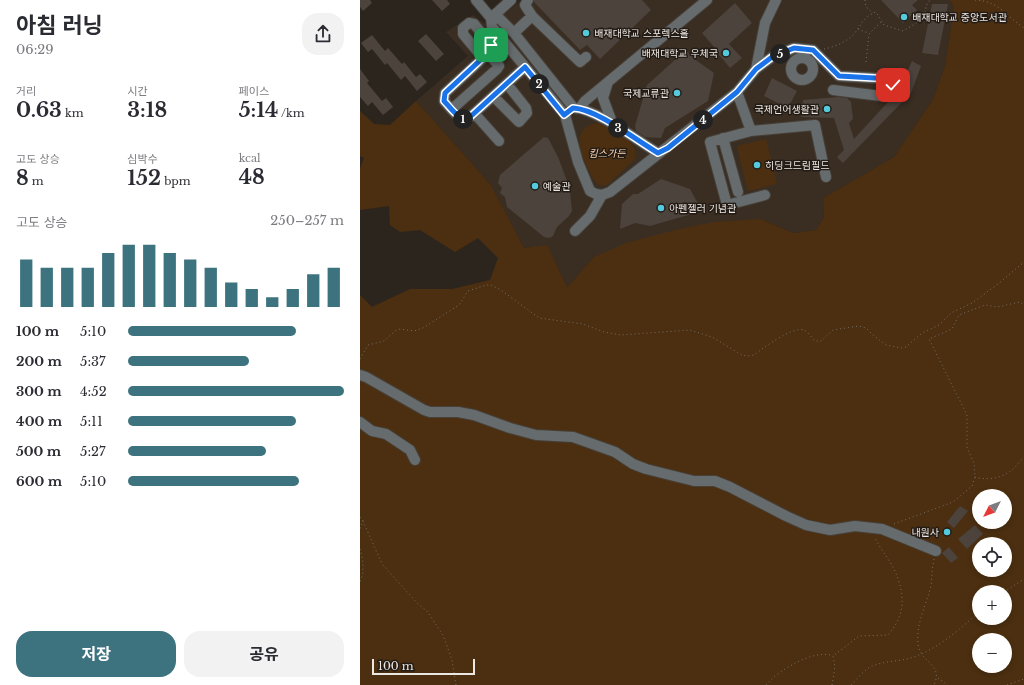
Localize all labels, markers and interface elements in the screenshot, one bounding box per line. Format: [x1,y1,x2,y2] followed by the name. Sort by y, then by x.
[912,11,1008,24] place label: 배재대학교 중앙도서관
[16,12,103,39] text: 아침 러닝
[899,12,909,22] marker: 배재대학교 중앙도서관
[302,13,344,55] button: share
[594,27,689,40] place label: 배재대학교 스포렉스홀
[474,28,508,62] pin
[581,28,591,38] marker: 배재대학교 스포렉스홀
[480,34,502,56] icon: arrive
[16,41,54,58] text: 06:29
[770,44,790,64] pin: 5
[642,47,718,60] place label: 배재대학교 우체국
[777,47,783,61] text: 5
[721,48,731,58] marker: 배재대학교 우체국
[876,68,910,102] pin
[529,74,549,94] pin: 2
[882,74,904,96] icon: check
[535,77,543,91] text: 2
[16,84,36,98] text: 거리
[127,84,148,98] text: 시간
[239,84,269,98] text: 페이스
[623,87,670,100] place label: 국제교류관
[672,88,682,98] marker: 국제교류관
[16,98,62,122] text: 0.63
[127,98,167,122] text: 3:18
[239,98,278,122] text: 5:14
[755,103,820,116] place label: 국제언어생활관
[822,104,832,114] marker: 국제언어생활관
[62,106,84,120] text: km
[278,106,305,120] text: /km
[453,109,473,129] pin: 1
[693,110,713,130] pin: 4
[461,112,465,126] text: 1
[699,113,707,127] text: 4
[608,118,628,138] pin: 3
[614,121,622,135] text: 3
[589,147,626,160] park label: 킴스가든
[239,151,261,165] text: kcal
[16,152,60,166] text: 고도 상승
[127,152,158,166] text: 심박수
[765,159,829,172] place label: 히딩크드림필드
[752,160,762,170] marker: 히딩크드림필드
[239,165,265,189] text: 48
[16,166,29,190] text: 8
[127,166,161,190] text: 152
[29,174,44,188] text: m
[161,174,191,188] text: bpm
[543,180,571,193] place label: 예술관
[530,181,540,191] marker: 예술관
[669,202,737,215] place label: 아펜젤러 기념관
[656,203,666,213] marker: 아펜젤러 기념관
[270,212,344,229] text: 250–257 m
[16,214,68,231] text: 고도 상승
[16,323,59,340] text: 100 m
[80,323,106,340] text: 5:10
[16,353,62,370] text: 200 m
[80,353,106,370] text: 5:37
[16,383,62,400] text: 300 m
[80,383,107,400] text: 4:52
[16,413,62,430] text: 400 m
[80,413,103,430] text: 5:11
[16,443,61,460] text: 500 m
[80,443,106,460] text: 5:27
[16,473,62,490] text: 600 m
[80,473,106,490] text: 5:10
[972,489,1012,529] north arrow
[972,489,1012,673] map controls
[911,526,940,539] place label: 내원사
[942,527,952,537] marker: 내원사
[972,537,1012,577] button: locate
[972,585,1012,625] button: +
[16,631,176,677] button: 저장
[184,631,344,677] button: 공유
[972,633,1012,673] button: −
[372,657,475,676] scale bar
[378,659,414,673] text: 100 m

